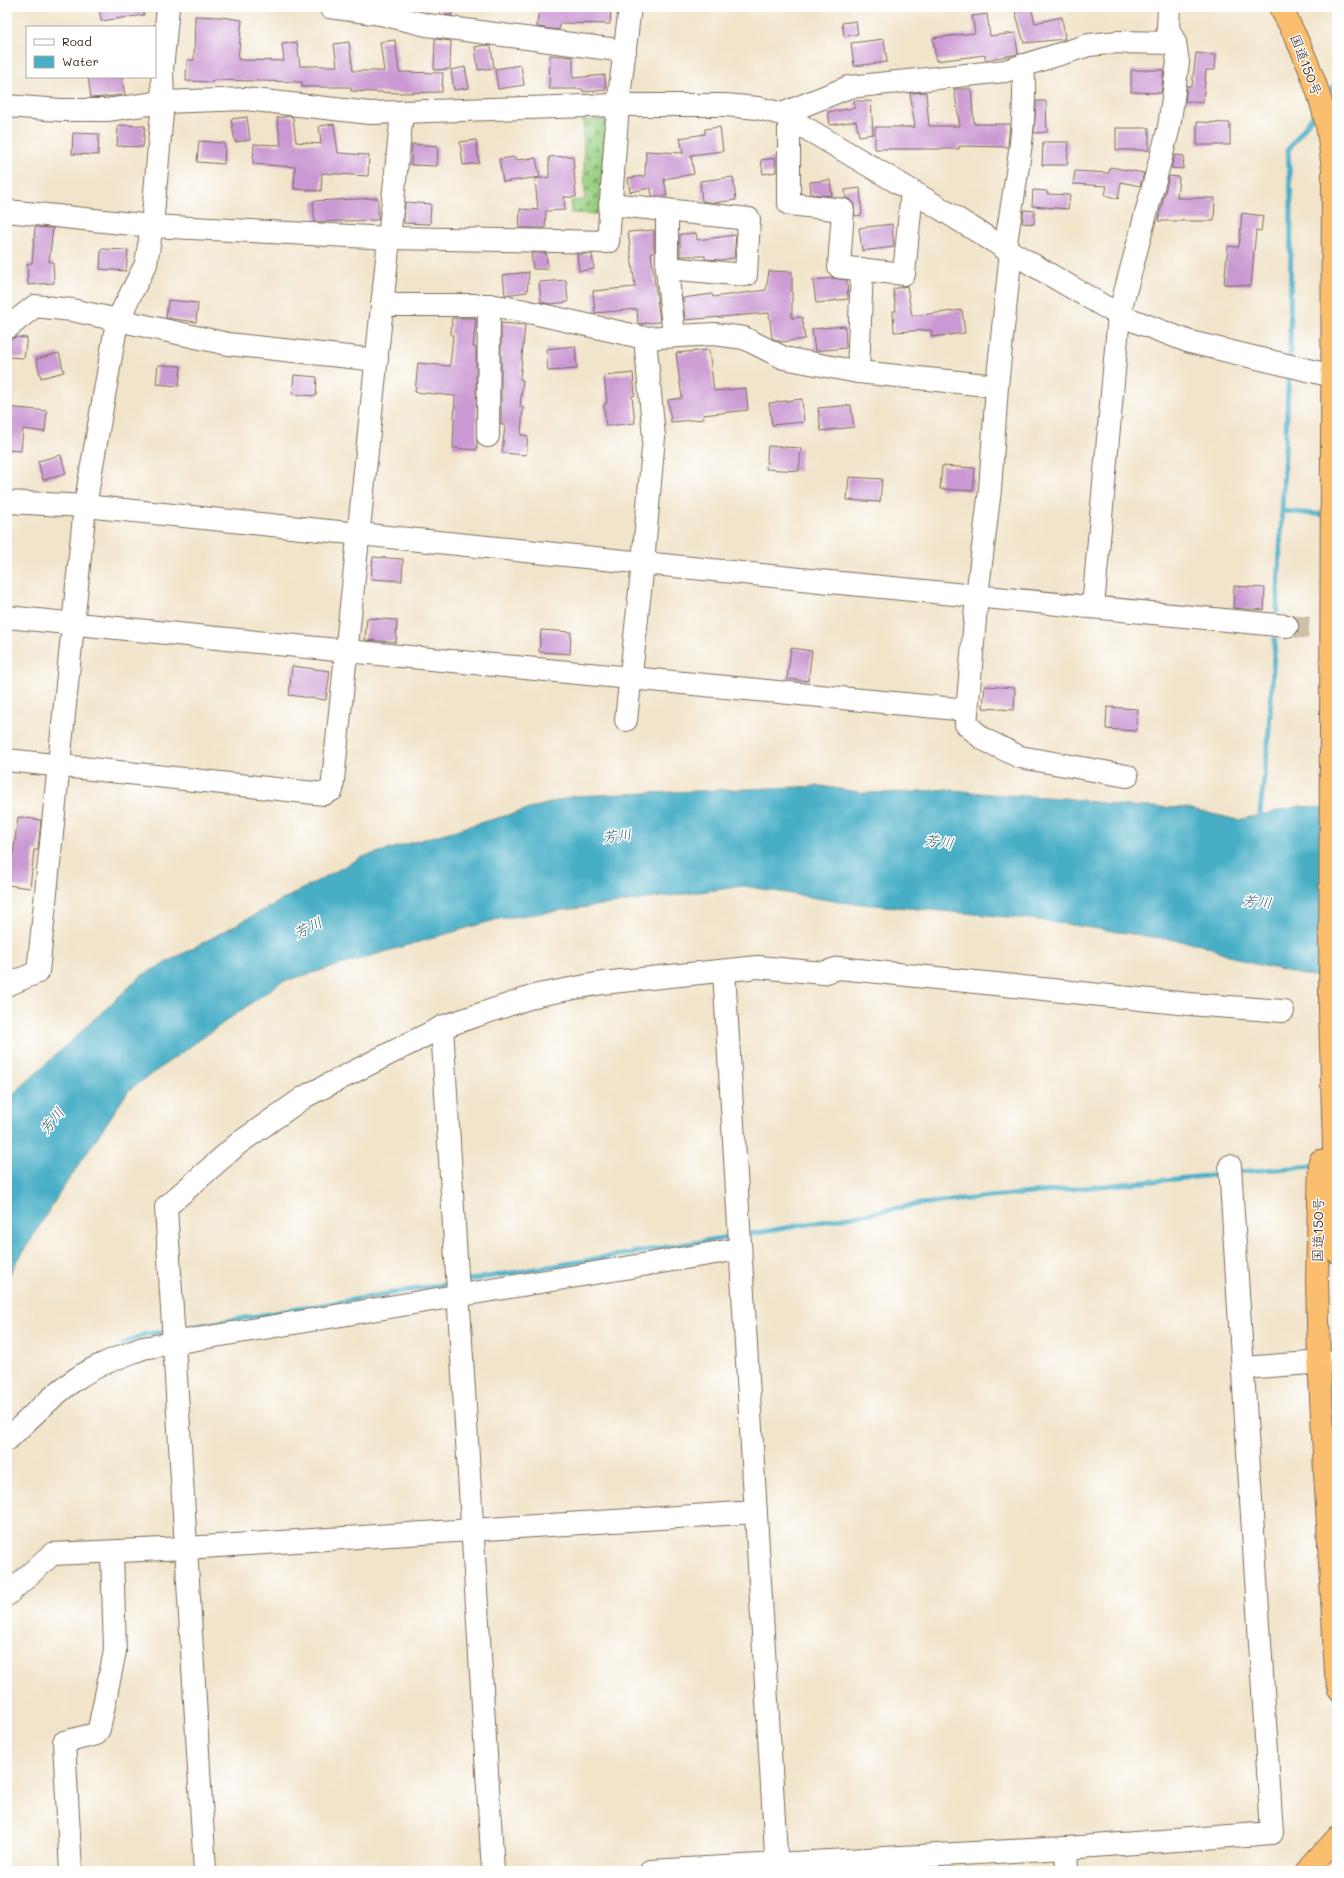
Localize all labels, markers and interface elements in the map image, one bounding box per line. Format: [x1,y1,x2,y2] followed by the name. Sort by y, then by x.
[26,26,156,78] legend
[1286,31,1327,99] street label: 国道150号
[62,33,92,49] text: Road
[62,53,99,69] text: Water
[601,823,633,847] water label: 芳川
[923,829,955,853] water label: 芳川
[1241,889,1273,913] water label: 芳川
[290,912,325,943] water label: 芳川
[34,1102,68,1138] water label: 芳川
[1307,1197,1328,1263] street label: 国道150号

